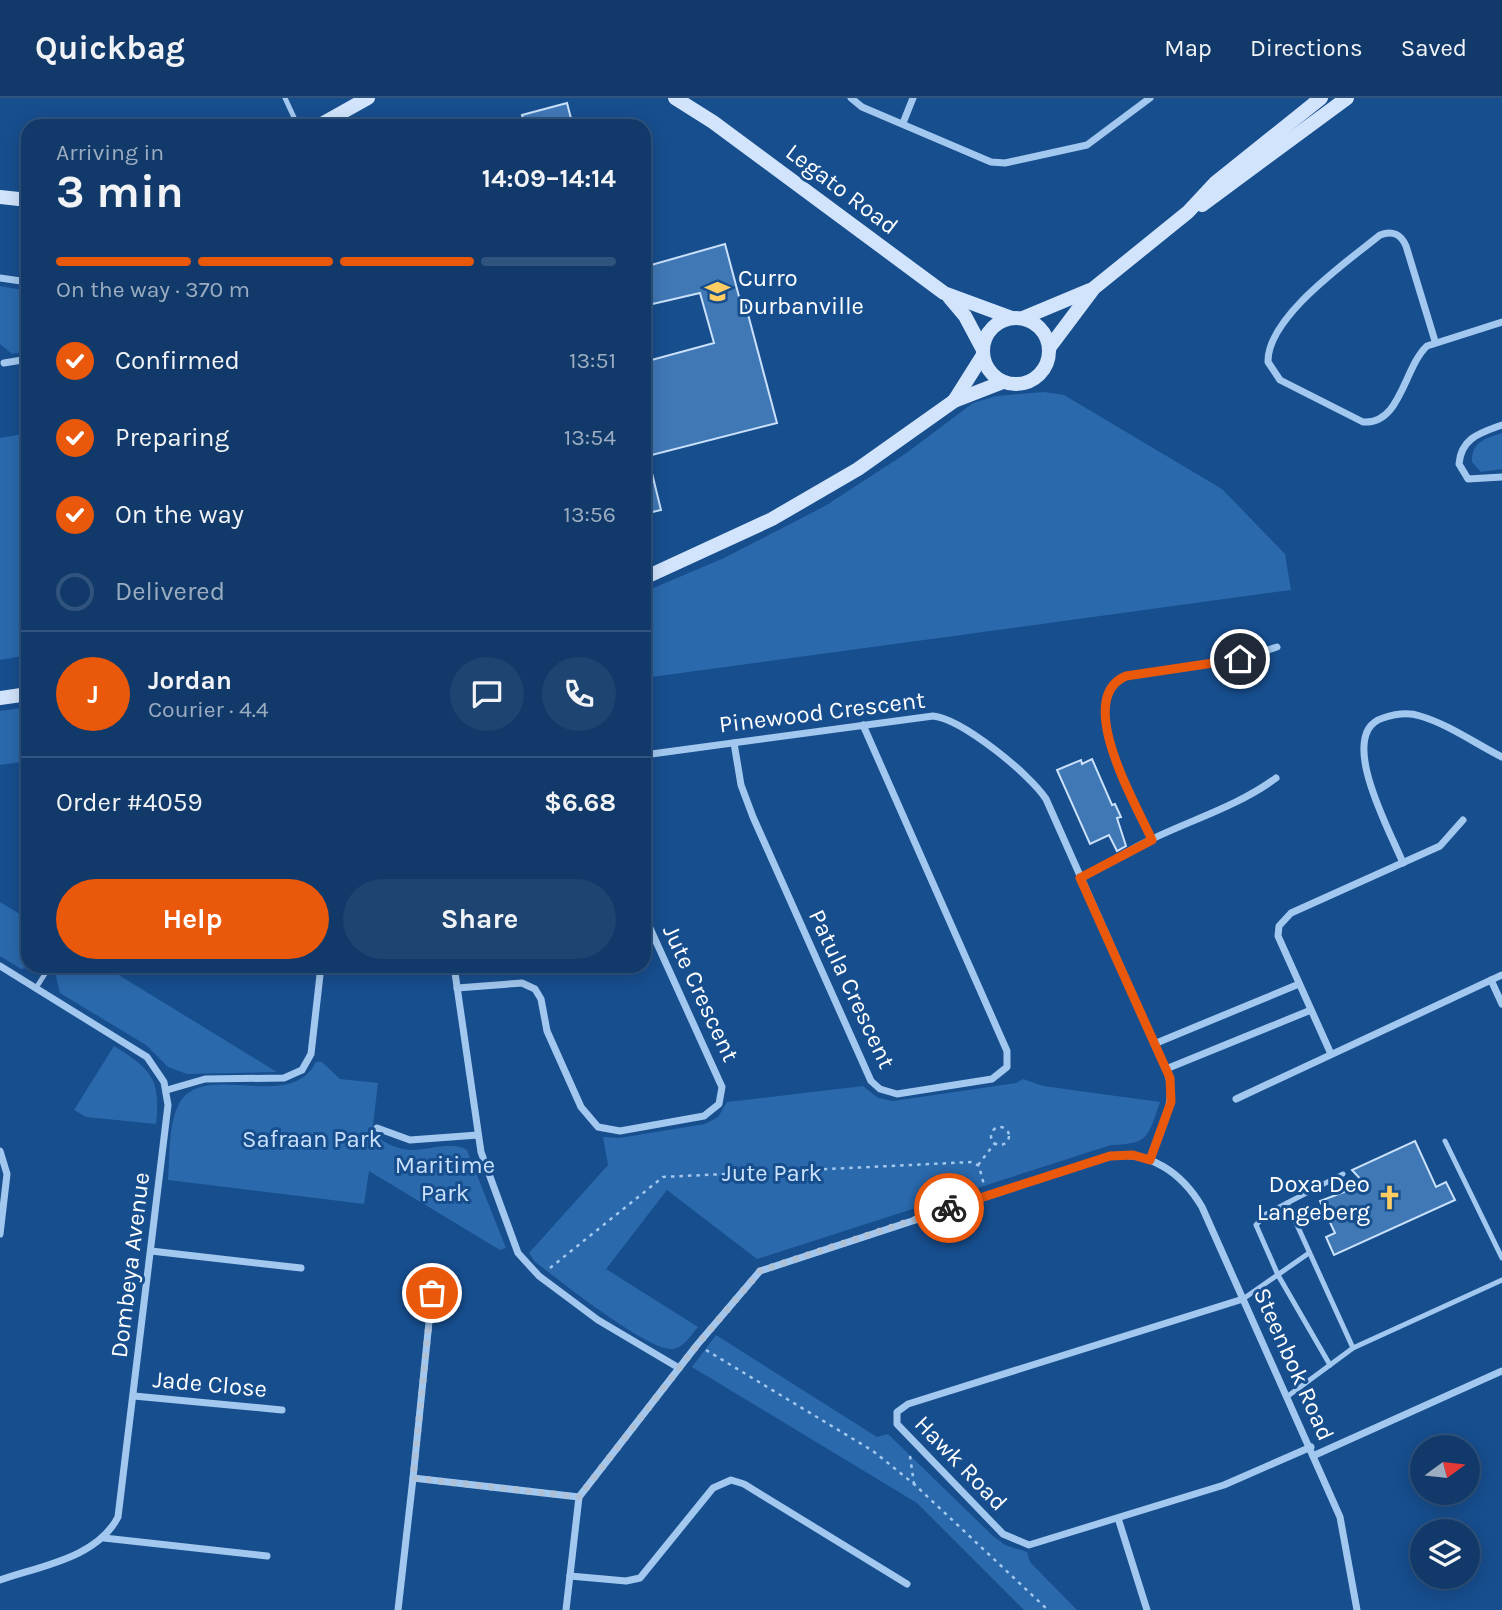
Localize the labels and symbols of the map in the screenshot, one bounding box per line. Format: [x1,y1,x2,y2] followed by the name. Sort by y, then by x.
[780,138,904,240] street label: Legato Road
[738,264,864,320] place label: Curro Durbanville
[704,278,732,306] school or university icon: Curro Durbanville
[1210,629,1270,689] pin
[717,685,927,739] street label: Pinewood Crescent
[803,905,901,1073] street label: Patula Crescent
[657,920,745,1066] street label: Jute Crescent
[242,1125,382,1153] park label: Safraan Park
[395,1151,495,1207] park label: Maritime Park
[722,1159,822,1187] park label: Jute Park
[105,1170,155,1360] street label: Dombeya Avenue
[1257,1170,1370,1226] place label: Doxa Deo Langeberg
[914,1173,984,1243] courier
[1376,1184,1404,1212] church icon: Doxa Deo Langeberg
[402,1263,462,1323] pin
[1248,1283,1340,1445] street label: Steenbok Road
[152,1365,268,1403] street label: Jade Close
[909,1410,1013,1516] street label: Hawk Road
[1410,1435,1480,1505] north arrow

